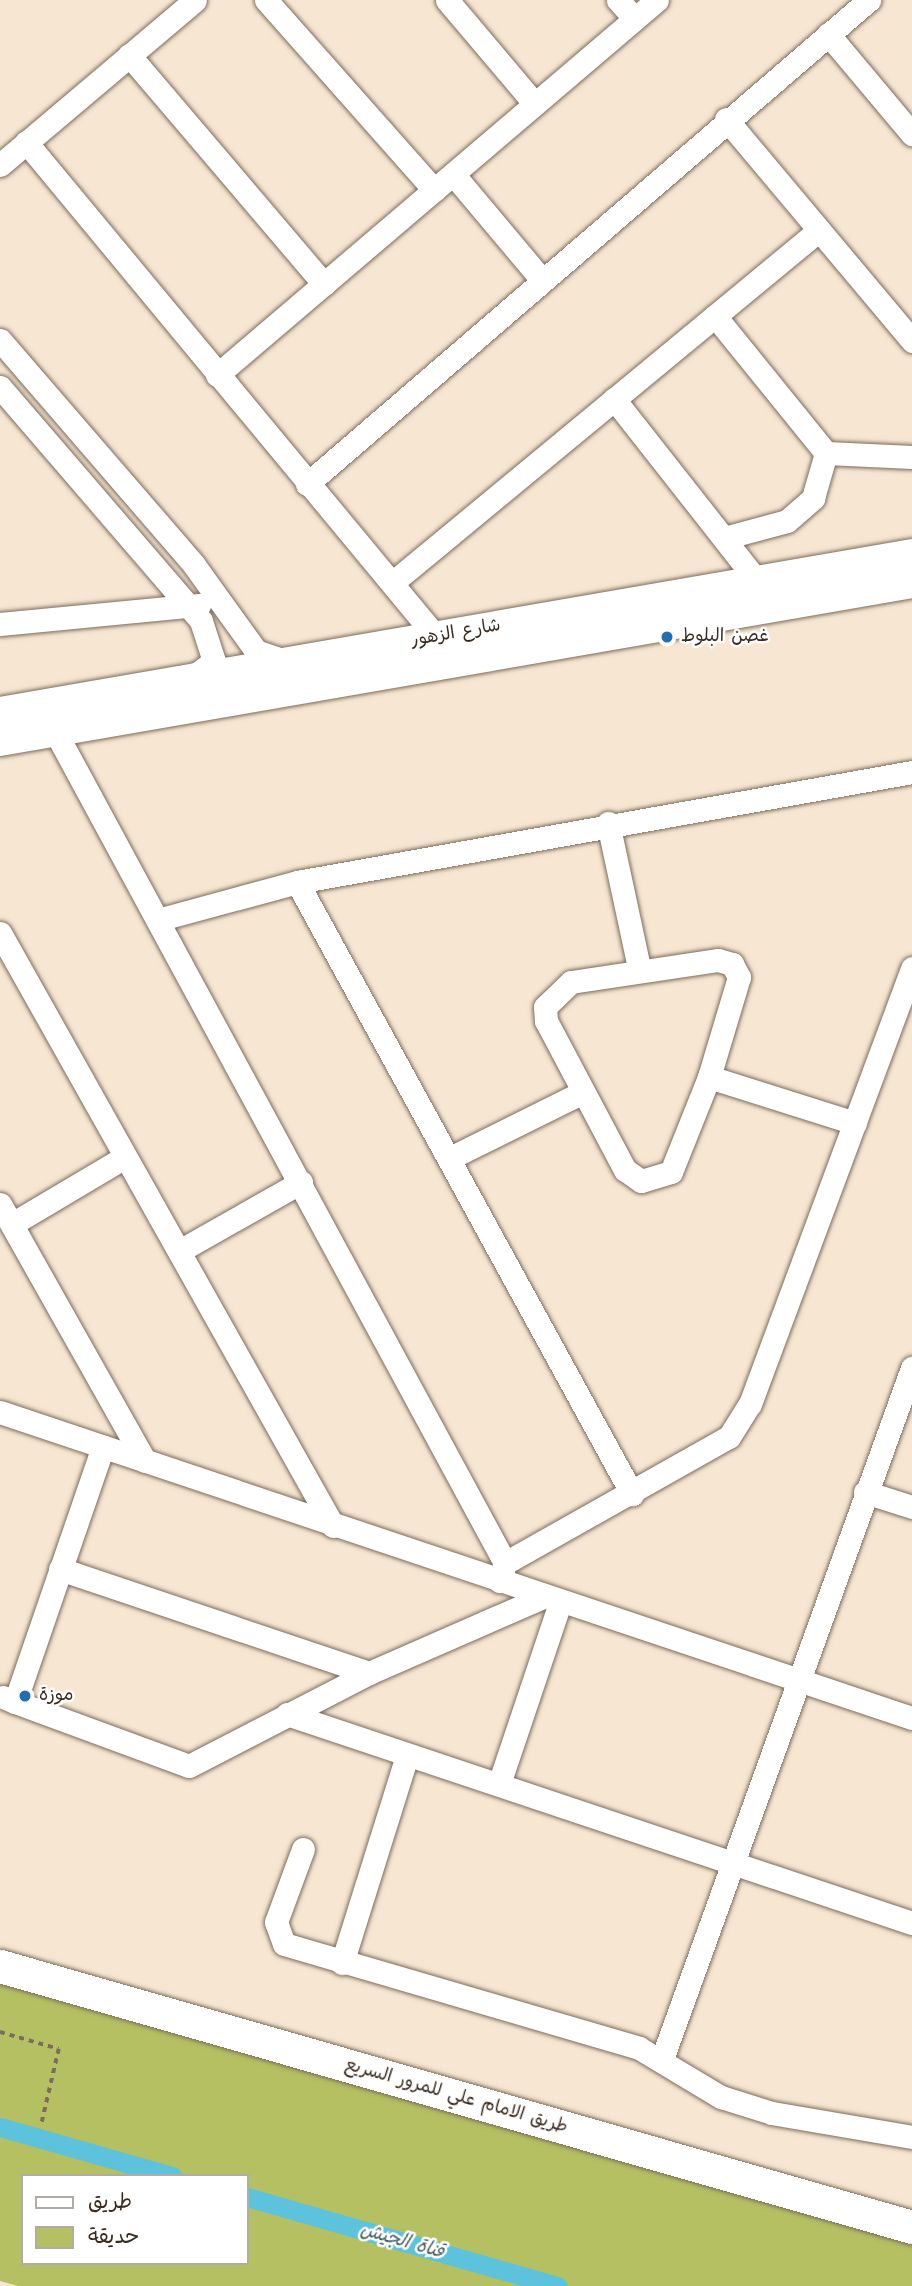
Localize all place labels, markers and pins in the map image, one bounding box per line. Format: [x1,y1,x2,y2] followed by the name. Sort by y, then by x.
[681,626,769,648] place label: غصن البلوط
[659,629,675,645] marker: غصن البلوط
[39,1685,74,1707] place label: موزة
[17,1688,33,1704] marker: موزة

